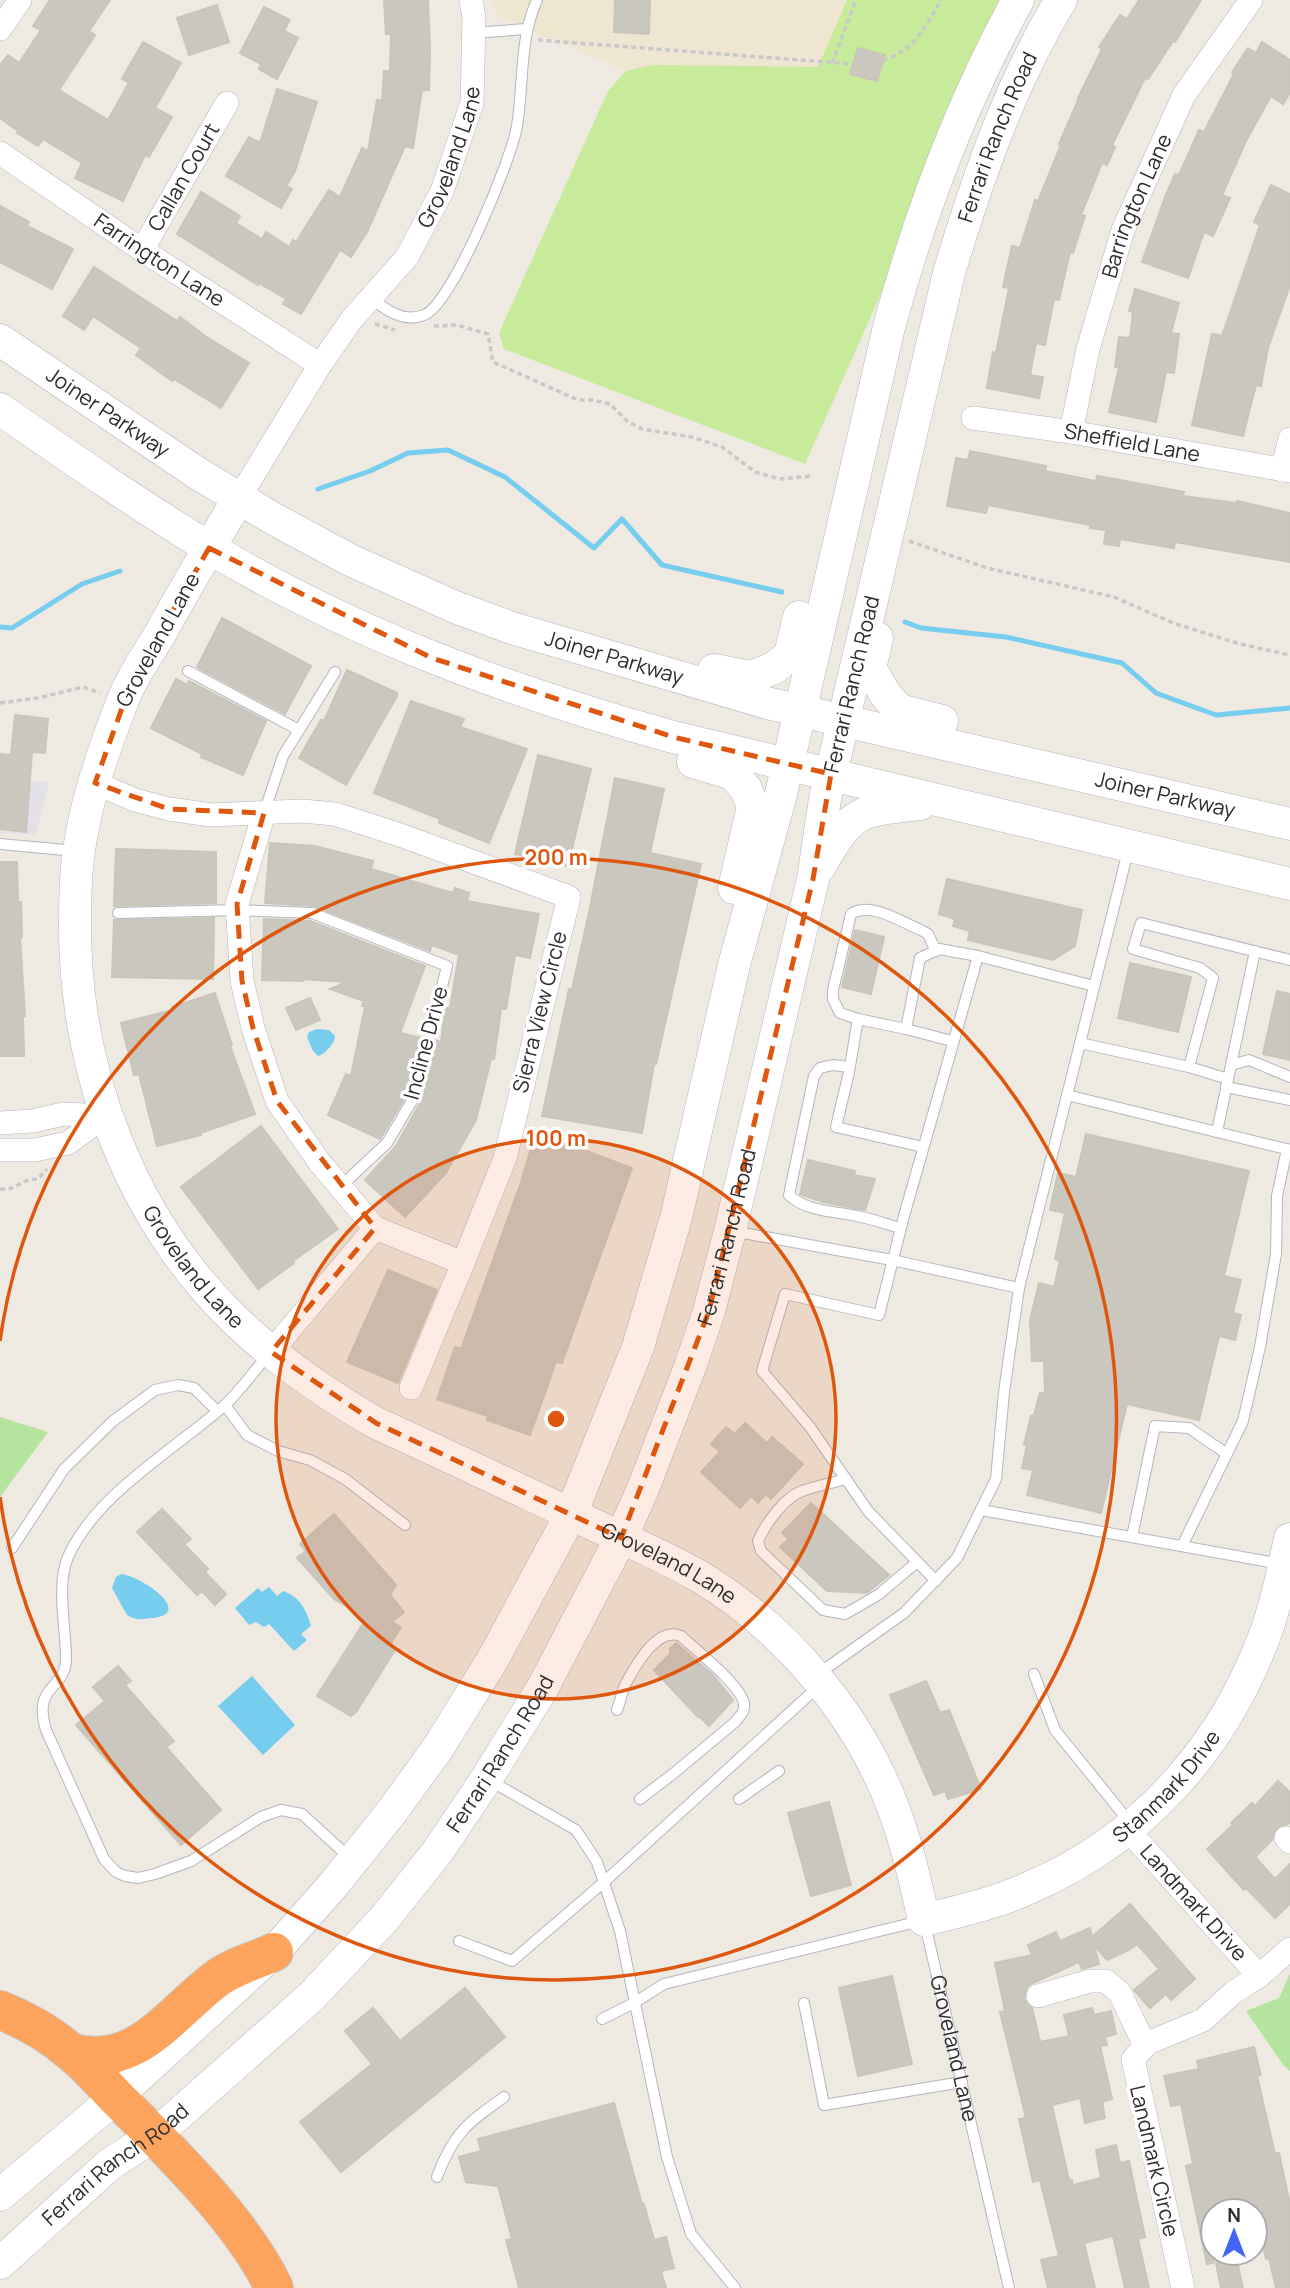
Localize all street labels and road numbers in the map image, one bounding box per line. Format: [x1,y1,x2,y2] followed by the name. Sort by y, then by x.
[951,47,1043,226] street label: Ferrari Ranch Road
[410,86,486,232] street label: Groveland Lane
[141,117,226,236] street label: Callan Court
[1095,129,1178,281] street label: Barrington Lane
[89,206,230,313] street label: Farrington Lane
[41,360,175,464] street label: Joiner Parkway
[1062,416,1203,468] street label: Sheffield Lane
[109,567,206,712] street label: Groveland Lane
[817,593,885,776] street label: Ferrari Ranch Road
[542,623,687,691] street label: Joiner Parkway
[1093,764,1238,824] street label: Joiner Parkway
[505,928,573,1096] street label: Sierra View Circle
[396,983,454,1103] street label: Incline Drive
[690,1146,762,1329] street label: Ferrari Ranch Road
[137,1200,251,1334] street label: Groveland Lane
[597,1515,742,1610] street label: Groveland Lane
[439,1670,560,1837] street label: Ferrari Ranch Road
[1106,1724,1226,1849] street label: Stanmark Drive
[1134,1838,1254,1967] street label: Landmark Drive
[924,1972,985,2124] street label: Groveland Lane
[1124,2082,1186,2239] street label: Landmark Circle
[36,2097,194,2232] street label: Ferrari Ranch Road

